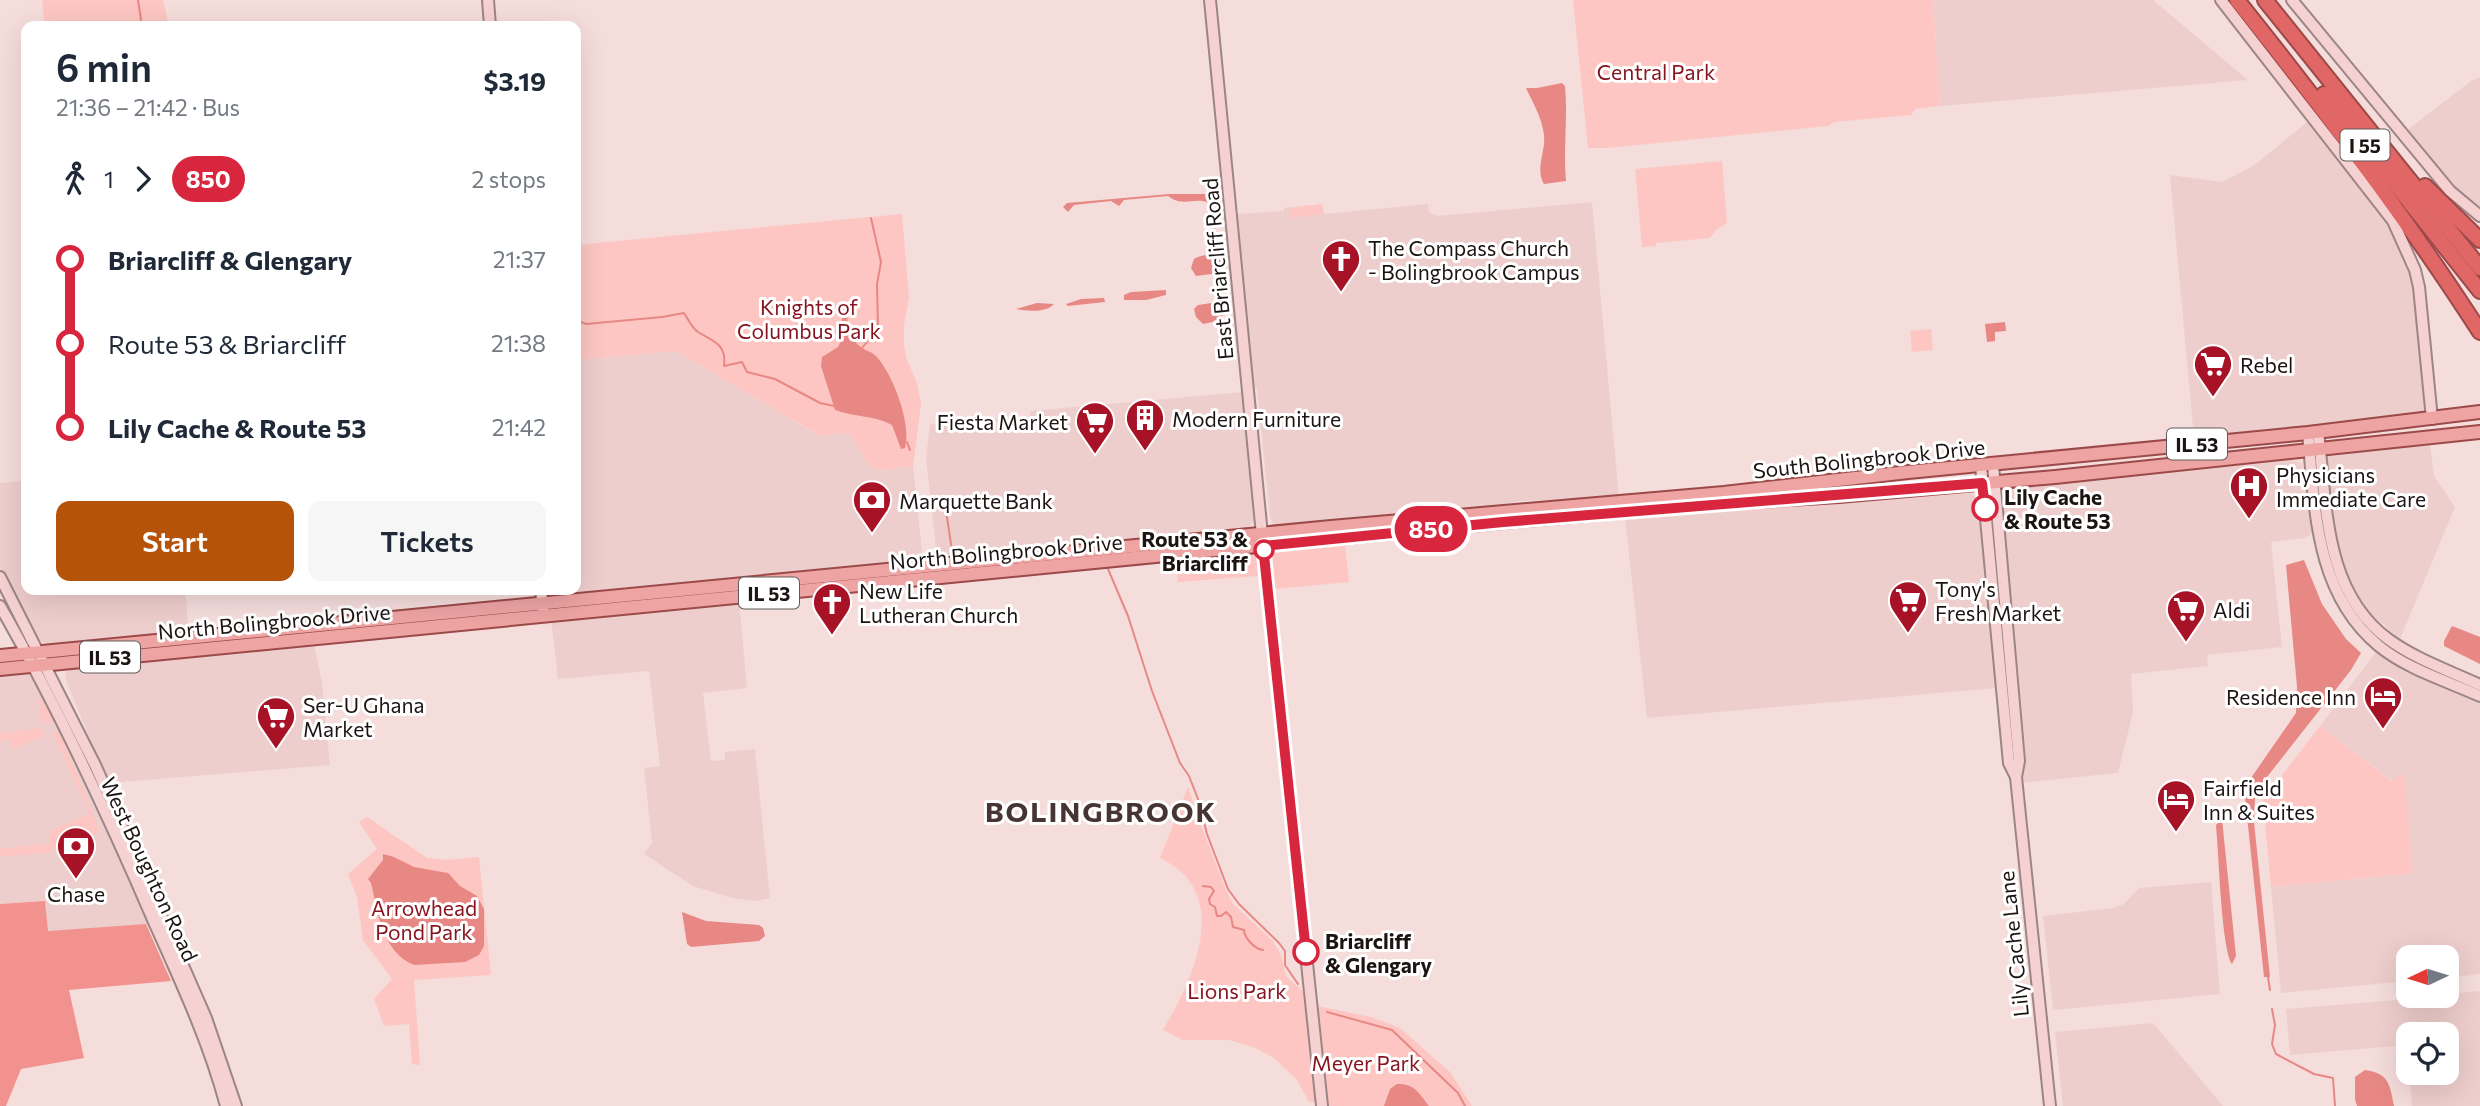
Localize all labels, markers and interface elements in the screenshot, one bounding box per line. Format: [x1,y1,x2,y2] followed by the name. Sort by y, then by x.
[56,43,152,90] text: 6 min
[1597,59,1715,84] park label: Central Park
[484,65,546,96] text: $3.19
[56,93,240,121] text: 21:36 – 21:42 · Bus
[2340,130,2390,160] road number: I 55
[56,160,94,198] icon: walk
[124,160,162,198] icon: forward
[186,164,231,193] text: 850
[104,165,114,193] text: 1
[472,165,546,193] text: 2 stops
[1197,177,1237,361] street label: East Briarcliff Road
[1368,235,1580,284] place label: The Compass Church - Bolingbrook Campus
[1320,238,1362,293] church icon: The Compass Church - Bolingbrook Campus
[108,244,352,275] text: Briarcliff & Glengary
[493,245,546,273] text: 21:37
[737,294,881,343] park label: Knights of Columbus Park
[108,328,346,359] text: Route 53 & Briarcliff
[491,329,546,357] text: 21:38
[2192,343,2234,398] supermarket icon: Rebel
[2240,352,2293,377] place label: Rebel
[1124,397,1166,452] building icon: Modern Furniture
[1074,400,1116,455] supermarket icon: Fiesta Market
[1172,406,1341,431] place label: Modern Furniture
[937,409,1068,434] place label: Fiesta Market
[108,412,367,443] text: Lily Cache & Route 53
[492,413,546,441] text: 21:42
[2167,428,2227,460] road number: IL 53
[1752,433,1986,483] street label: South Bolingbrook Drive
[2276,462,2426,511] place label: Physicians Immediate Care
[2228,465,2270,520] hospital icon: Physicians Immediate Care
[851,479,893,534] bank icon: Marquette Bank
[2004,484,2111,533] place label: Lily Cache & Route 53
[899,488,1053,513] place label: Marquette Bank
[1972,495,1998,521] marker: Lily Cache & Route 53
[56,501,294,581] button: Start
[308,501,546,581] button: Tickets
[1391,506,1471,552] line badge: 850
[1409,514,1453,543] text: 850
[1141,526,1248,575] place label: Route 53 & Briarcliff
[889,528,1123,574] street label: North Bolingbrook Drive
[1254,540,1274,560] marker: Route 53 & Briarcliff
[1935,576,2061,625] place label: Tony's Fresh Market
[739,578,799,608] road number: IL 53
[859,578,1018,627] place label: New Life Lutheran Church
[1887,579,1929,634] supermarket icon: Tony's Fresh Market
[811,581,853,636] church icon: New Life Lutheran Church
[2165,588,2207,643] supermarket icon: Aldi
[2213,597,2250,622] place label: Aldi
[157,598,391,644] street label: North Bolingbrook Drive
[80,642,140,672] road number: IL 53
[2362,675,2404,730] hotel icon: Residence Inn
[2226,684,2356,709] place label: Residence Inn
[303,692,424,741] place label: Ser-U Ghana Market
[255,695,297,750] supermarket icon: Ser-U Ghana Market
[96,773,204,965] street label: West Boughton Road
[2203,775,2315,824] place label: Fairfield Inn & Suites
[2155,778,2197,833] hotel icon: Fairfield Inn & Suites
[985,794,1217,828] district label: BOLINGBROOK
[55,825,97,880] bank icon: Chase
[1993,870,2033,1018] street label: Lily Cache Lane
[47,881,105,906] place label: Chase
[371,895,477,944] park label: Arrowhead Pond Park
[1325,928,1432,977] place label: Briarcliff & Glengary
[1293,939,1319,965] marker: Briarcliff & Glengary
[2396,945,2459,1008] north arrow
[2396,945,2459,1085] map controls
[1187,978,1287,1003] park label: Lions Park
[2396,1022,2459,1085] button: locate
[1312,1050,1420,1075] park label: Meyer Park

